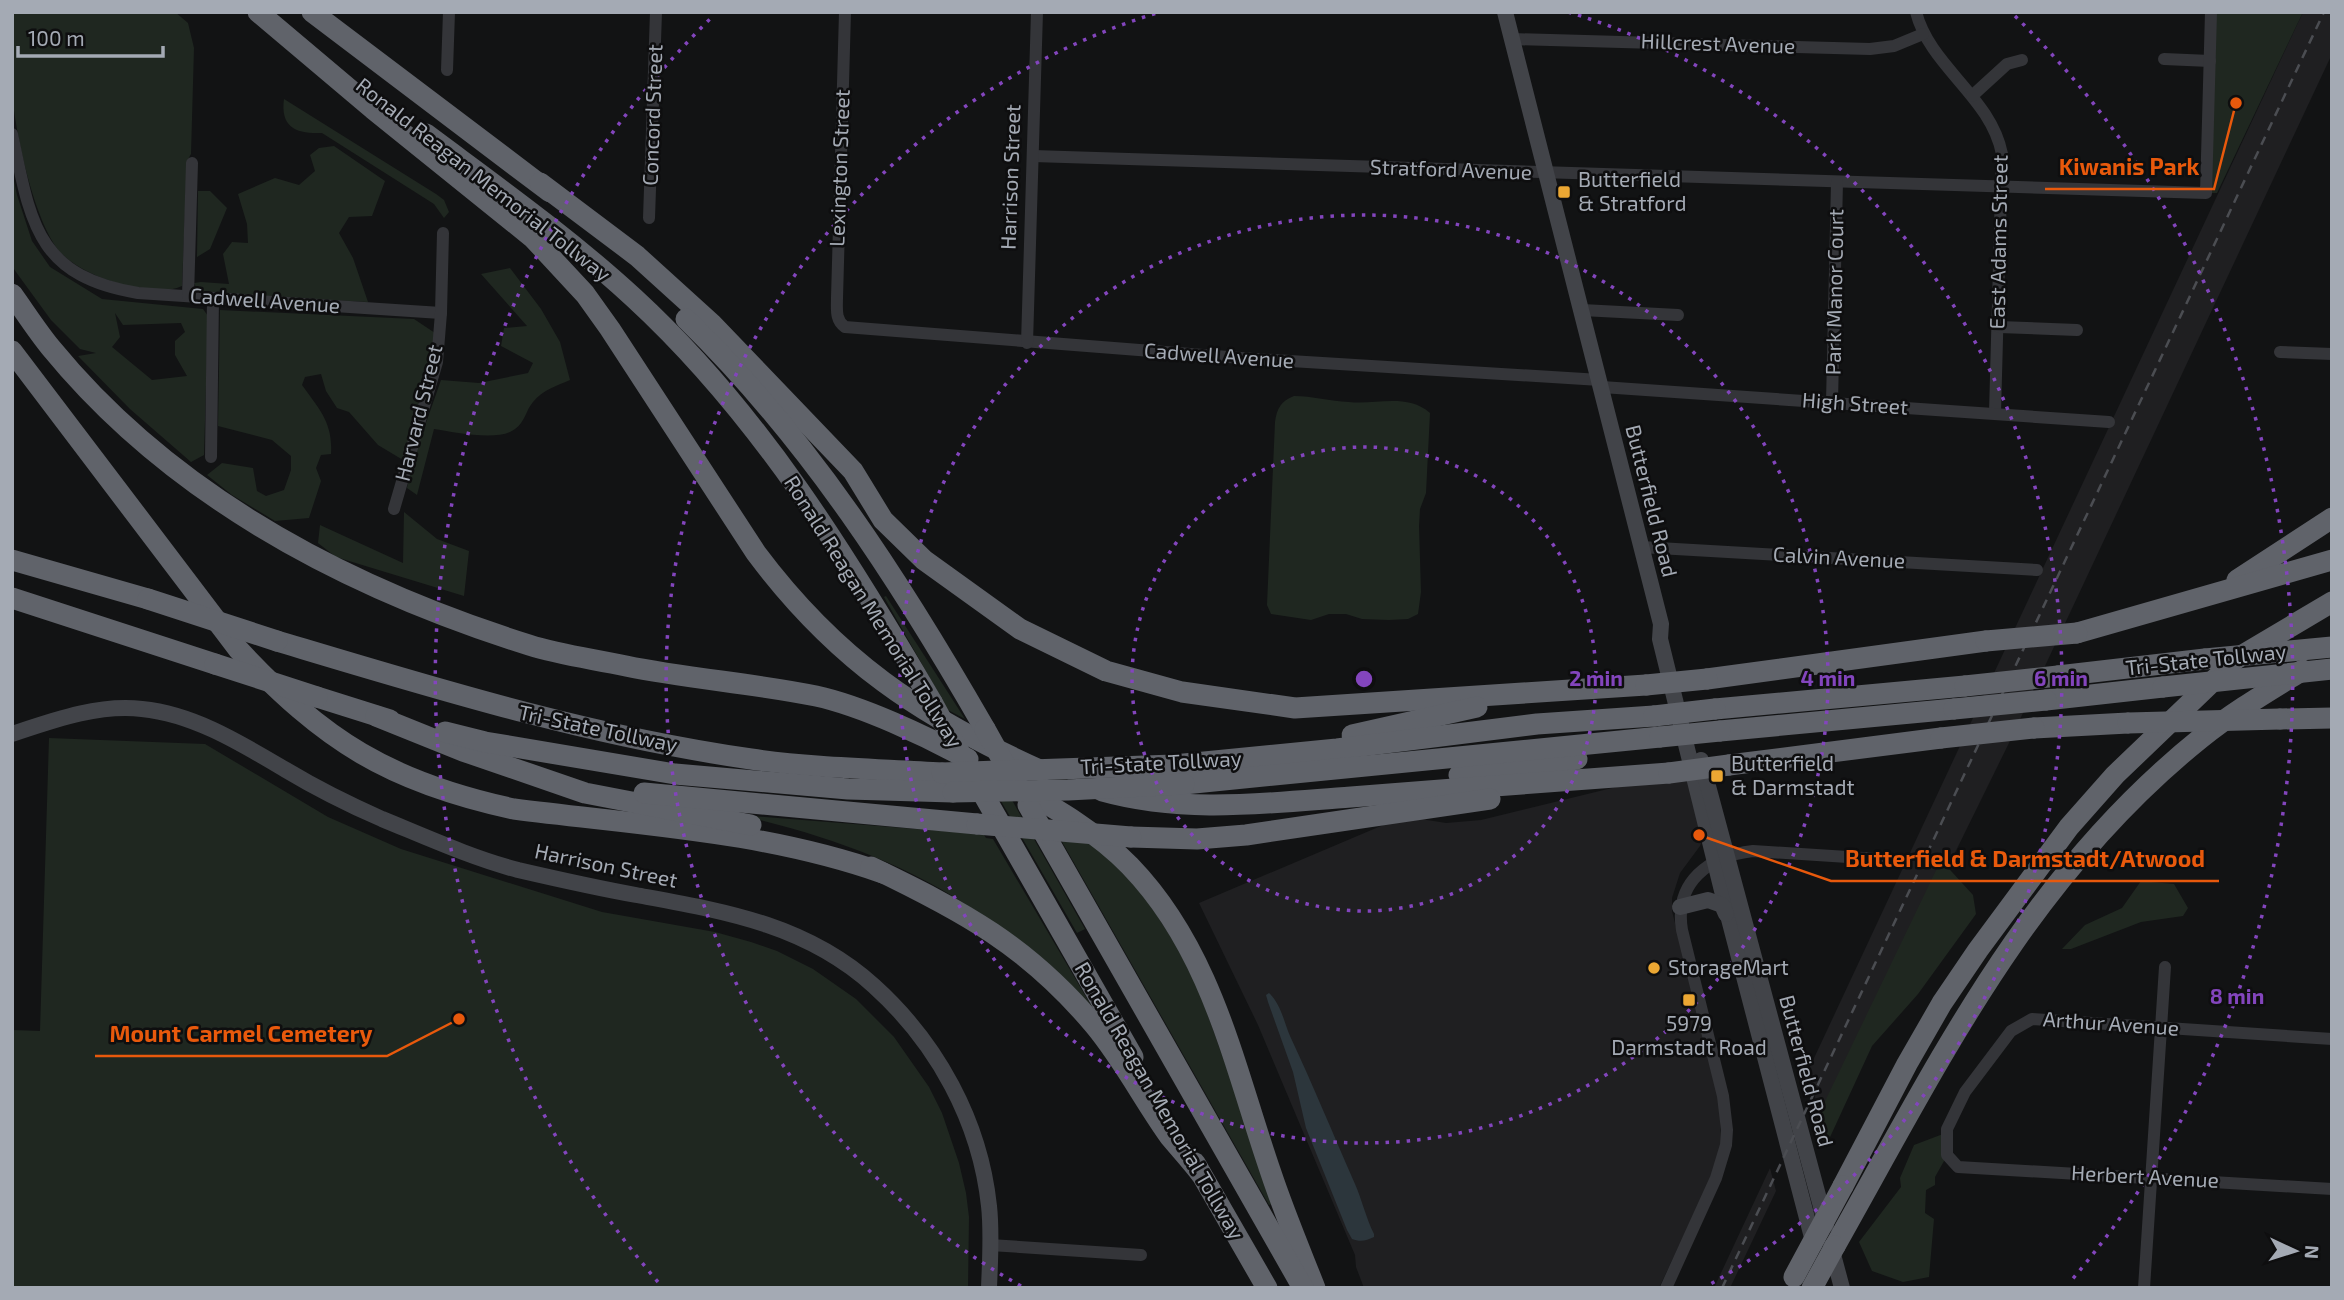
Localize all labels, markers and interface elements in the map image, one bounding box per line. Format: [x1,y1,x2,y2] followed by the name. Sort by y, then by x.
[18,14,163,58] scale bar
[28,25,85,50] text: 100 m
[1640,27,1796,58] street label: Hillcrest Avenue
[637,44,666,186] street label: Concord Street
[352,72,616,286] street label: Ronald Reagan Memorial Tollway
[823,89,854,247] street label: Lexington Street
[994,104,1025,250] street label: Harrison Street
[2045,145,2214,189] callout: Kiwanis Park
[2059,152,2200,180] text: Kiwanis Park
[1370,153,1533,184] street label: Stratford Avenue
[1983,154,2012,330] street label: East Adams Street
[1578,166,1687,215] place label: Butterfield & Stratford
[1556,184,1572,200] marker: Butterfield & Stratford
[1820,209,1847,375] street label: Park Manor Court
[189,282,341,317] street label: Cadwell Avenue
[1143,337,1295,372] street label: Cadwell Avenue
[389,342,447,483] street label: Harvard Street
[1801,386,1909,419] street label: High Street
[1621,422,1683,579] street label: Butterfield Road
[780,471,969,752] street label: Ronald Reagan Memorial Tollway
[1772,541,1906,572] street label: Calvin Avenue
[2124,638,2287,679] street label: Tri-State Tollway
[1569,665,1623,690] text: 2 min
[1801,665,1855,690] text: 4 min
[2034,665,2088,690] text: 6 min
[1352,667,1376,691] centre of rings
[517,699,680,757] street label: Tri-State Tollway
[1080,745,1242,778] street label: Tri-State Tollway
[1731,750,1854,799] place label: Butterfield & Darmstadt
[1709,768,1725,784] marker: Butterfield & Darmstadt
[533,837,680,892] street label: Harrison Street
[1831,837,2219,881] callout: Butterfield & Darmstadt/Atwood
[1845,844,2205,872] text: Butterfield & Darmstadt/Atwood
[1668,954,1789,979] place label: StorageMart
[1070,957,1250,1243] street label: Ronald Reagan Memorial Tollway
[1646,960,1662,976] marker: StorageMart
[2210,983,2264,1008] text: 8 min
[1681,992,1697,1008] marker: 5979 Darmstadt Road
[1775,992,1840,1149] street label: Butterfield Road
[2042,1005,2180,1040] street label: Arthur Avenue
[1611,1010,1767,1059] place label: 5979 Darmstadt Road
[95,1012,387,1056] callout: Mount Carmel Cemetery
[109,1019,373,1047] text: Mount Carmel Cemetery
[2071,1159,2220,1192] street label: Herbert Avenue
[2260,1216,2330,1286] north arrow
[2301,1245,2324,1260] text: N

